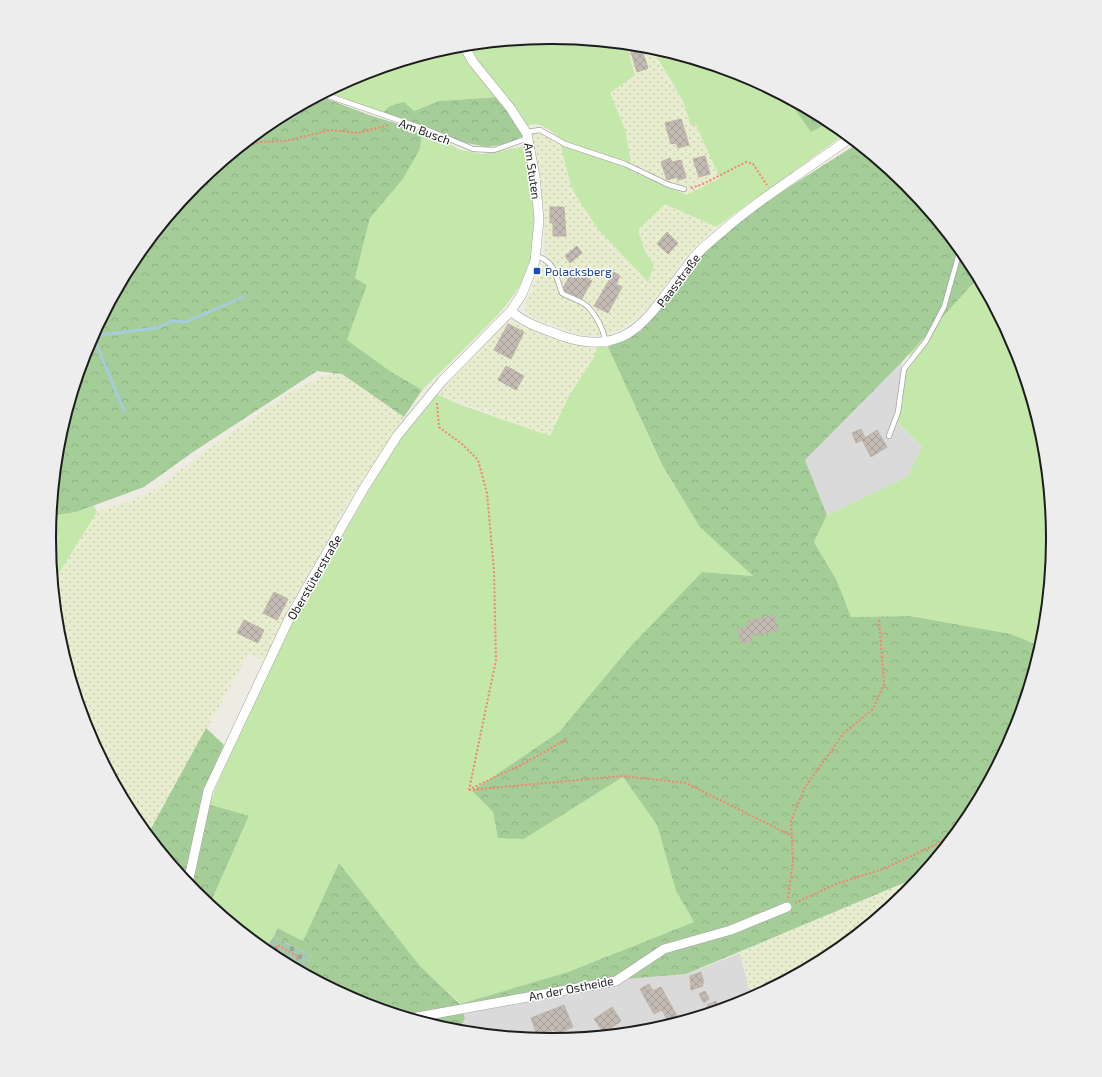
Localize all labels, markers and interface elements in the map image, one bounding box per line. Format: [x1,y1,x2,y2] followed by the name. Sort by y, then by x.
[397,115,453,147] street label: Am Busch
[522,142,544,200] street label: Am Stuten
[653,251,703,309] street label: Paasstraße
[545,264,612,278] place label: Polacksberg
[532,266,542,276] marker: Polacksberg
[284,532,344,622] street label: Oberstüterstraße
[527,973,615,1003] street label: An der Ostheide

